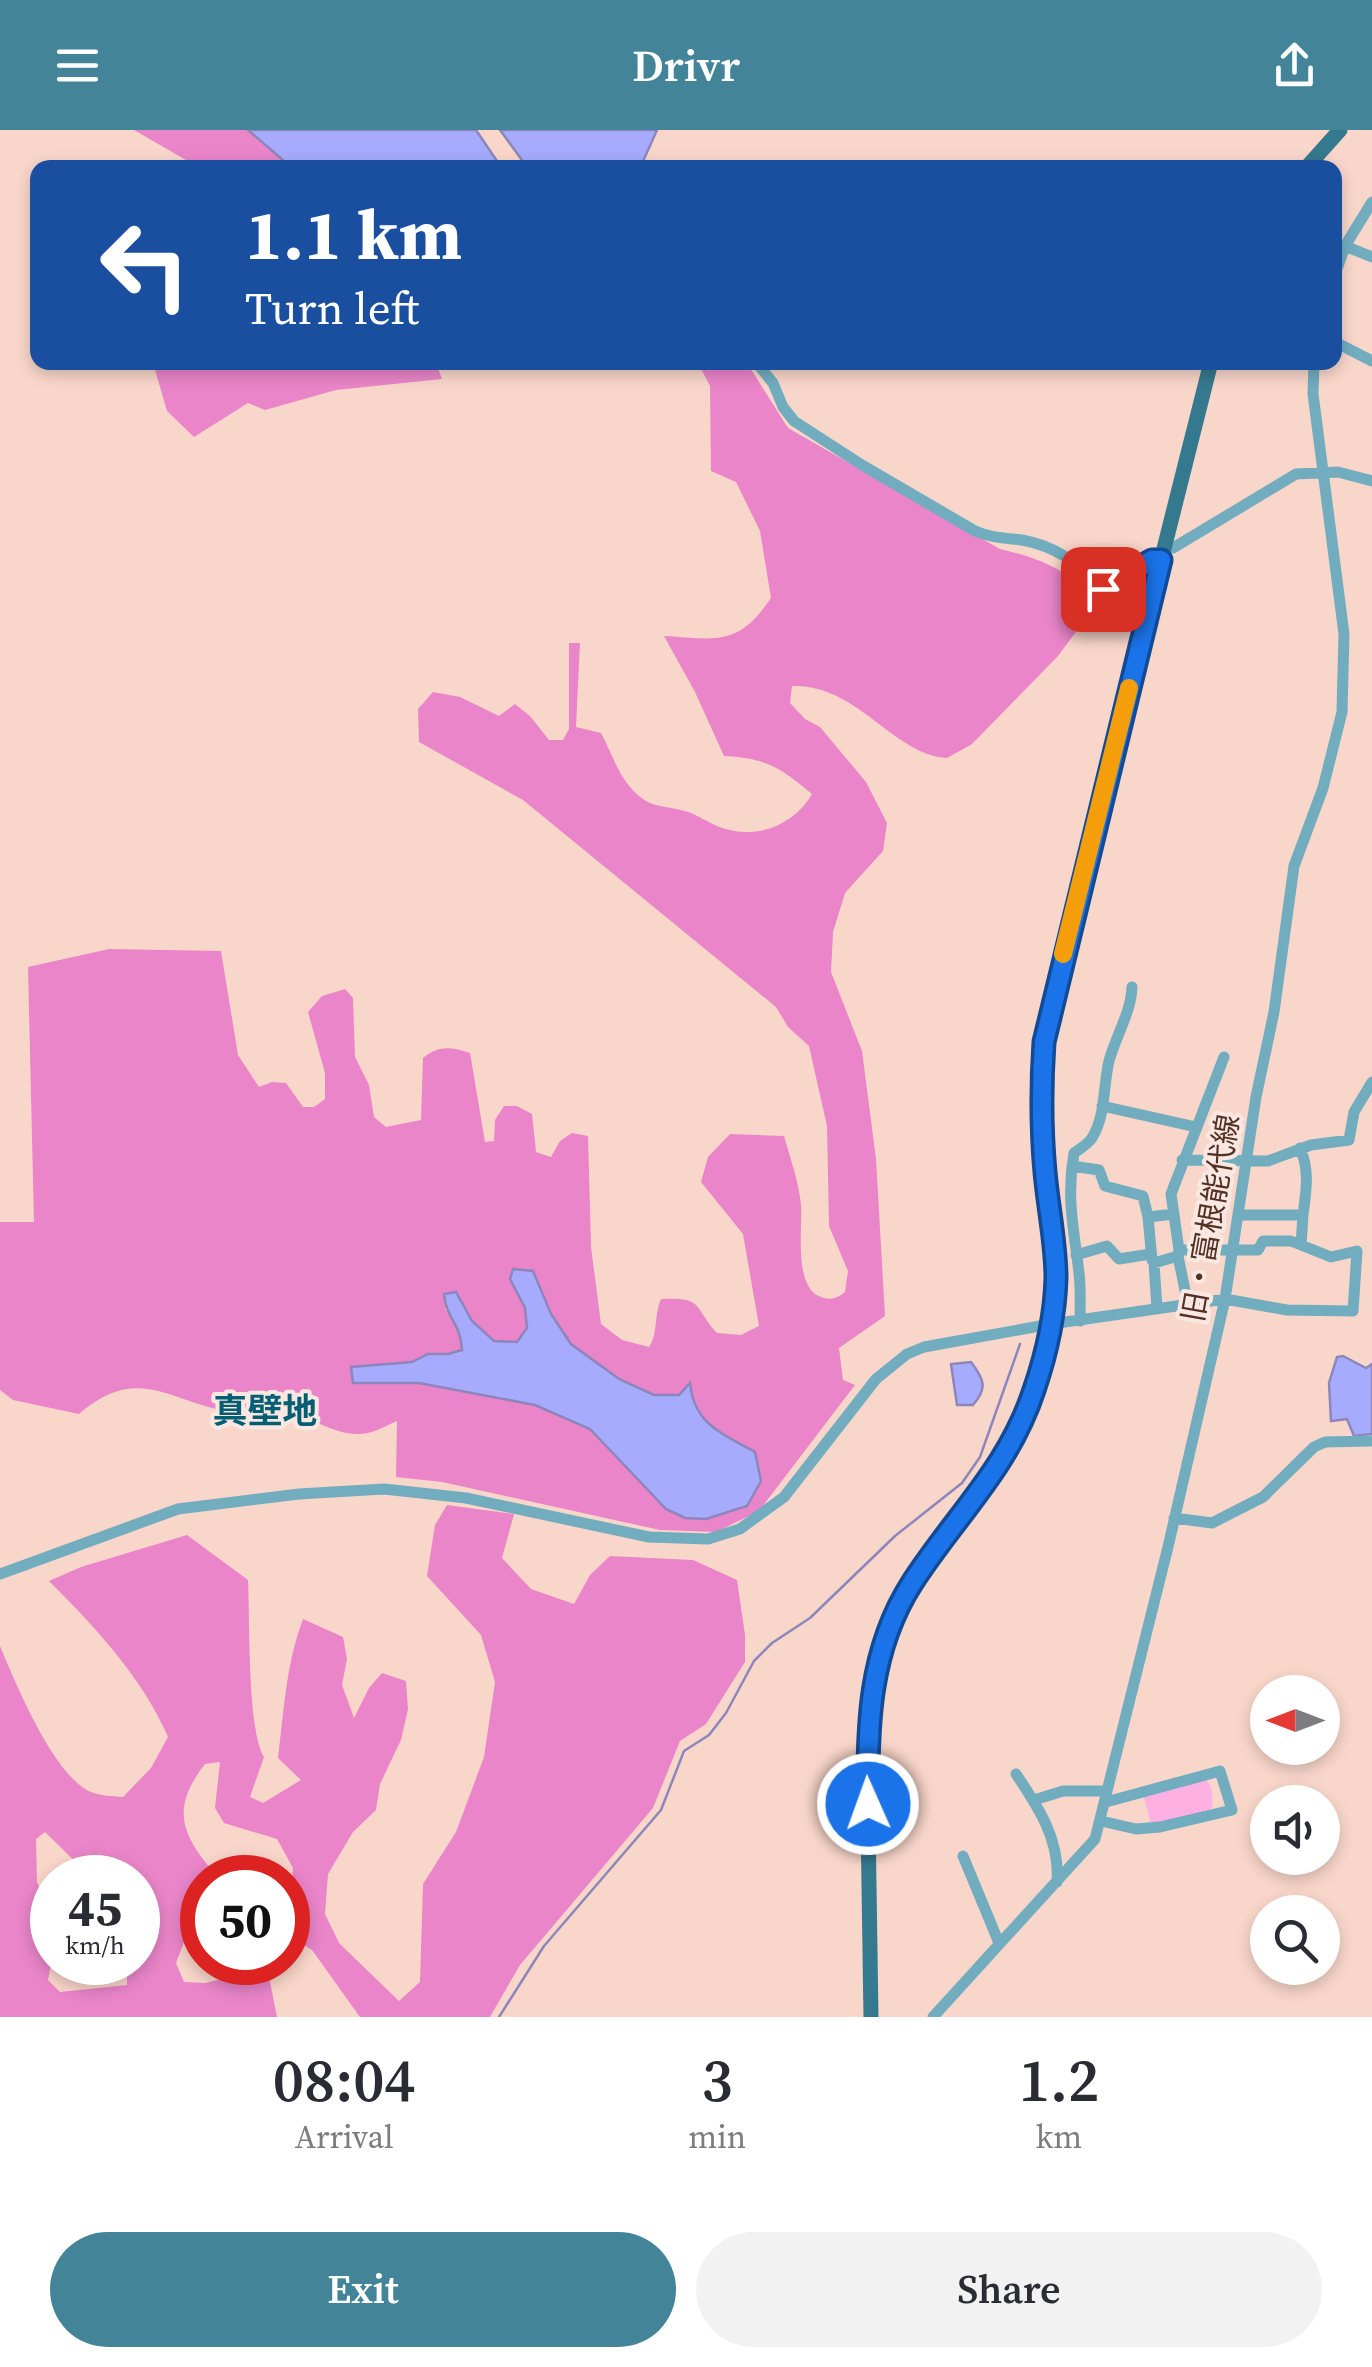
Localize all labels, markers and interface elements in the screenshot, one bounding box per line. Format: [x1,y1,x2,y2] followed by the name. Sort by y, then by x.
[632,34,740,96] text: Drivr
[50,38,105,93] icon: menu
[1267,38,1322,93] icon: share
[245,186,462,282] text: 1.1 km
[80,200,210,330] icon: left
[245,277,419,339] text: Turn left
[1061,547,1146,632] pin
[1076,562,1131,617] icon: arrive
[1172,1111,1249,1325] street label: 旧・富根能代線
[212,1387,318,1435] district label: 真壁地
[1250,1675,1340,1765] north arrow
[1250,1675,1340,1985] map controls
[816,1752,920,1856] position arrow
[1250,1785,1340,1875] button: sound
[180,1855,310,1985] speed limit sign: 50
[68,1873,122,1942] text: 45
[1250,1895,1340,1985] button: search
[65,1928,125,1962] text: km/h
[273,2039,416,2121] text: 08:04
[702,2039,733,2121] text: 3
[1019,2039,1099,2121] text: 1.2
[295,2115,394,2159] text: Arrival
[688,2115,746,2159] text: min
[1036,2115,1082,2159] text: km
[50,2232,676,2347] button: Exit
[696,2232,1322,2347] button: Share

